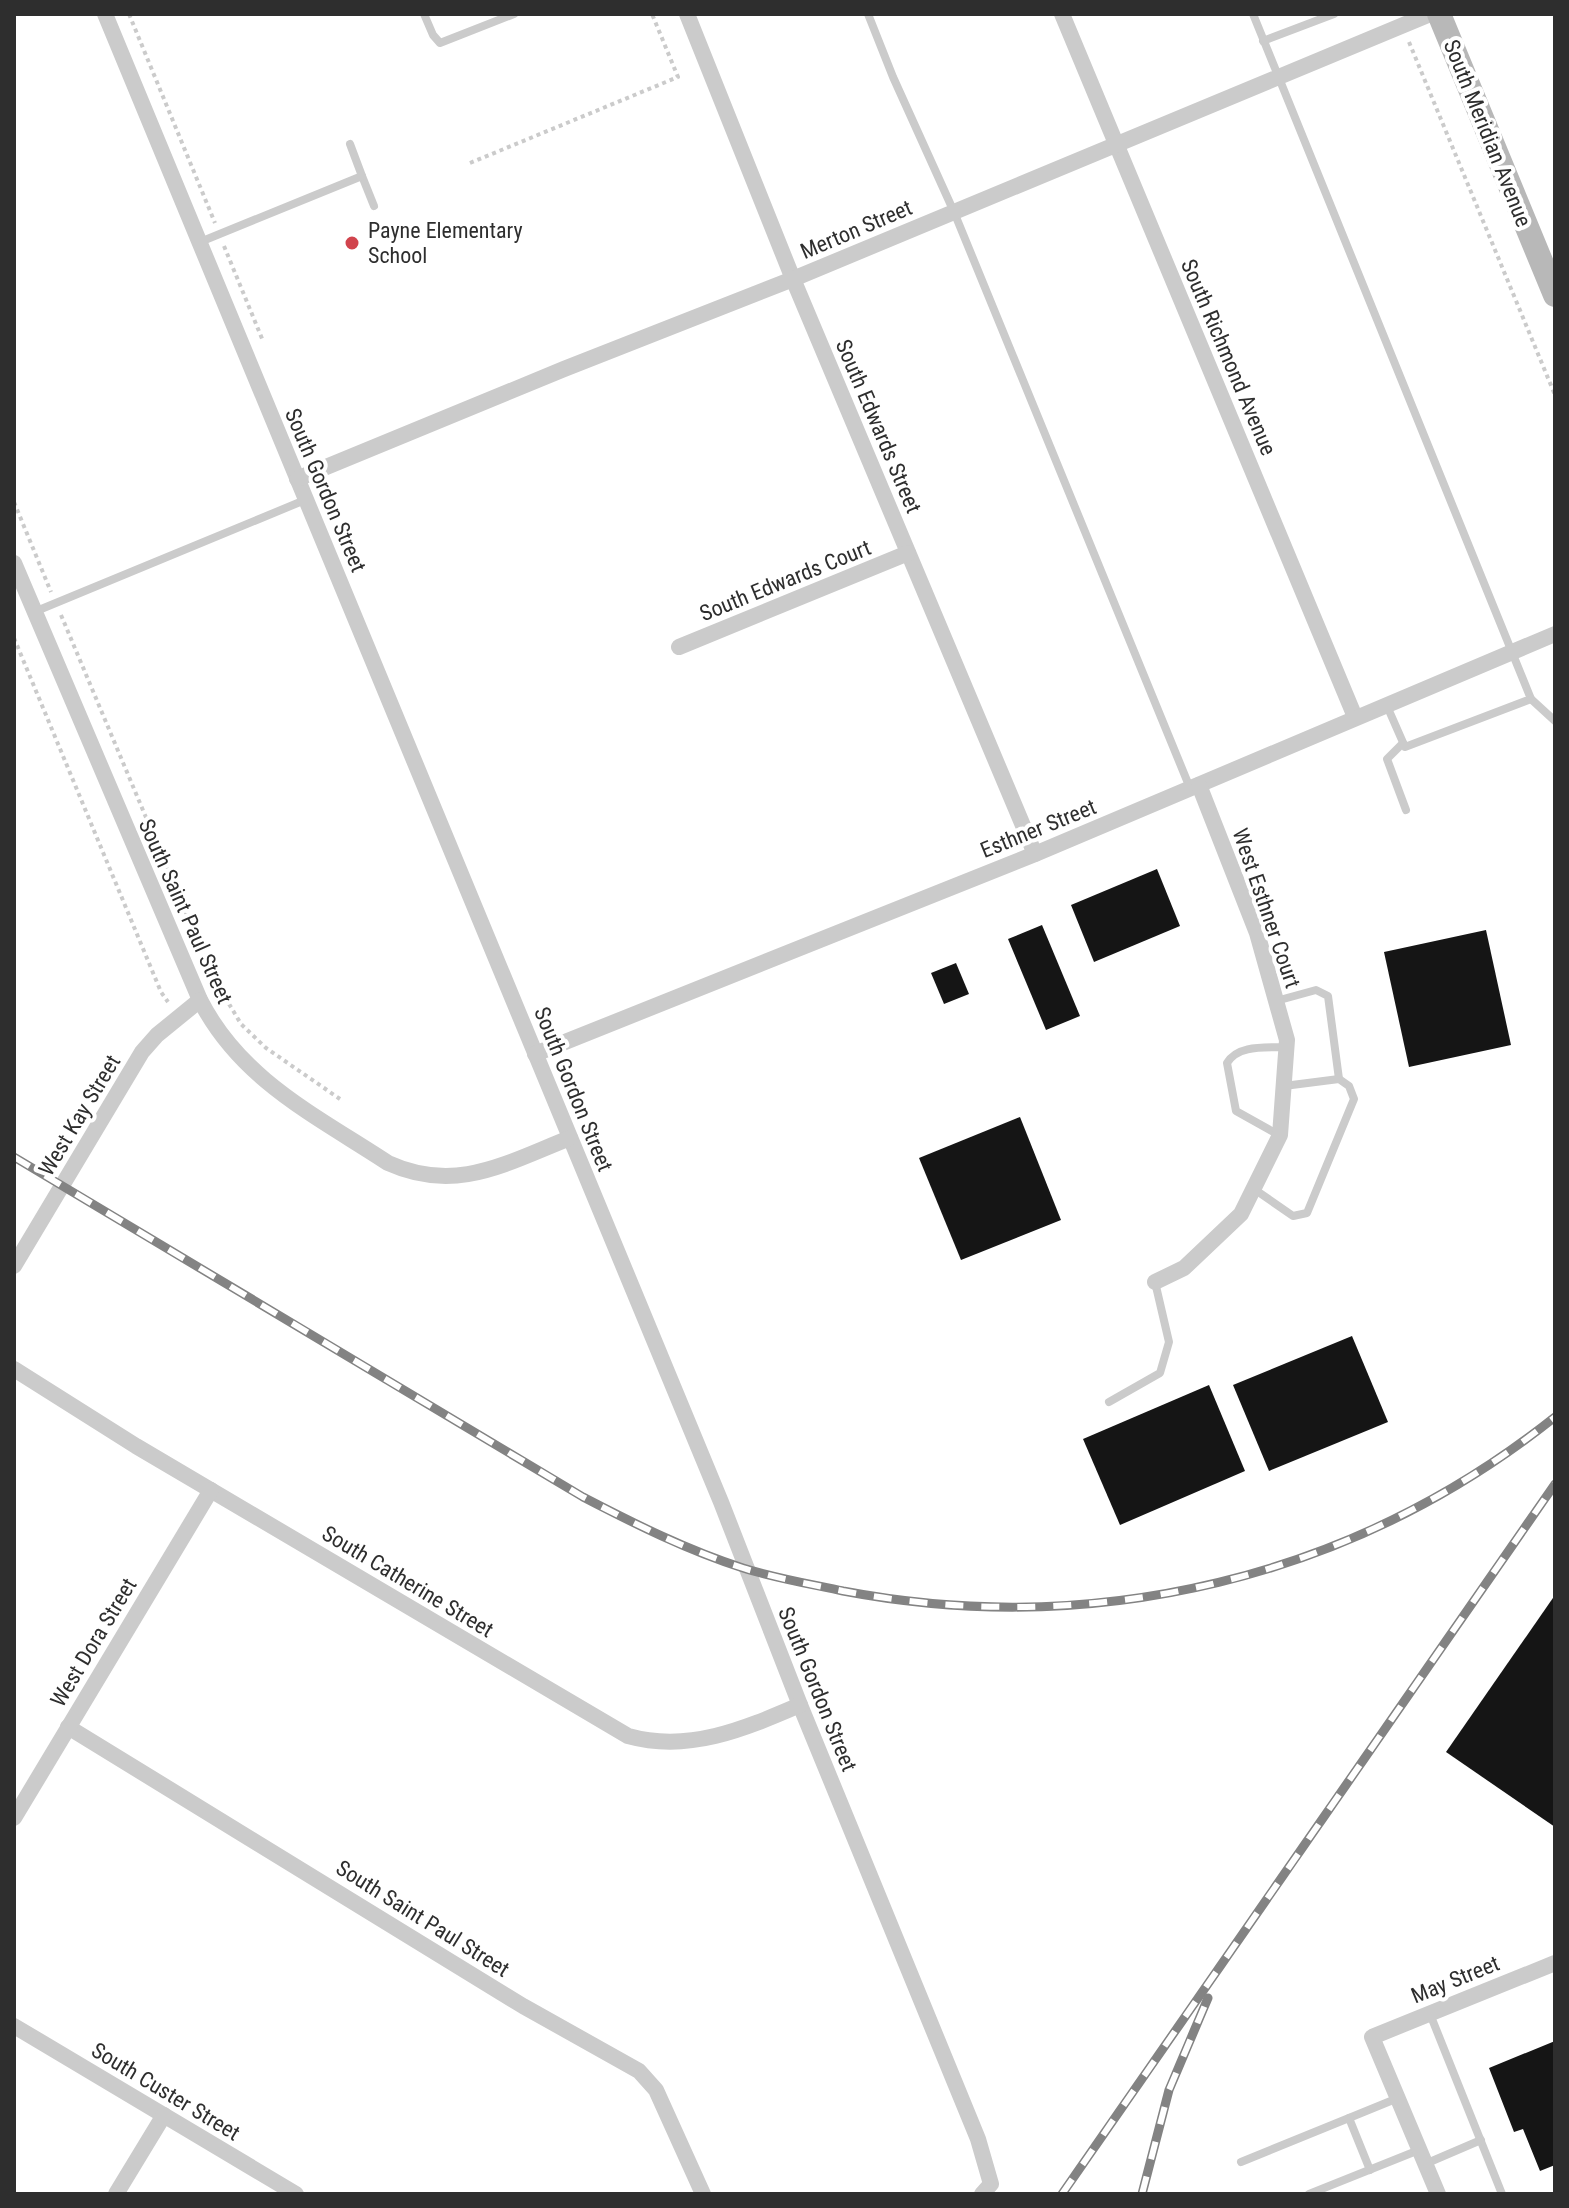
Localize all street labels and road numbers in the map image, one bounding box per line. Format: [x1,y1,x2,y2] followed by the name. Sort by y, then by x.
[1439,36,1536,230] street label: South Meridian Avenue
[797,195,916,264] street label: Merton Street
[1176,256,1281,459] street label: South Richmond Avenue
[831,336,926,517] street label: South Edwards Street
[280,405,371,576] street label: South Gordon Street
[696,535,874,626] street label: South Edwards Court
[977,794,1100,863] street label: Esthner Street
[134,815,238,1007] street label: South Saint Paul Street
[1228,825,1306,991] street label: West Esthner Court
[529,1003,618,1175] street label: South Gordon Street
[34,1050,125,1180] street label: West Kay Street
[318,1520,498,1642] street label: South Catherine Street
[45,1574,142,1711] street label: West Dora Street
[773,1603,862,1775] street label: South Gordon Street
[332,1855,514,1982] street label: South Saint Paul Street
[1407,1950,1503,2008] street label: May Street
[87,2037,244,2146] street label: South Custer Street

